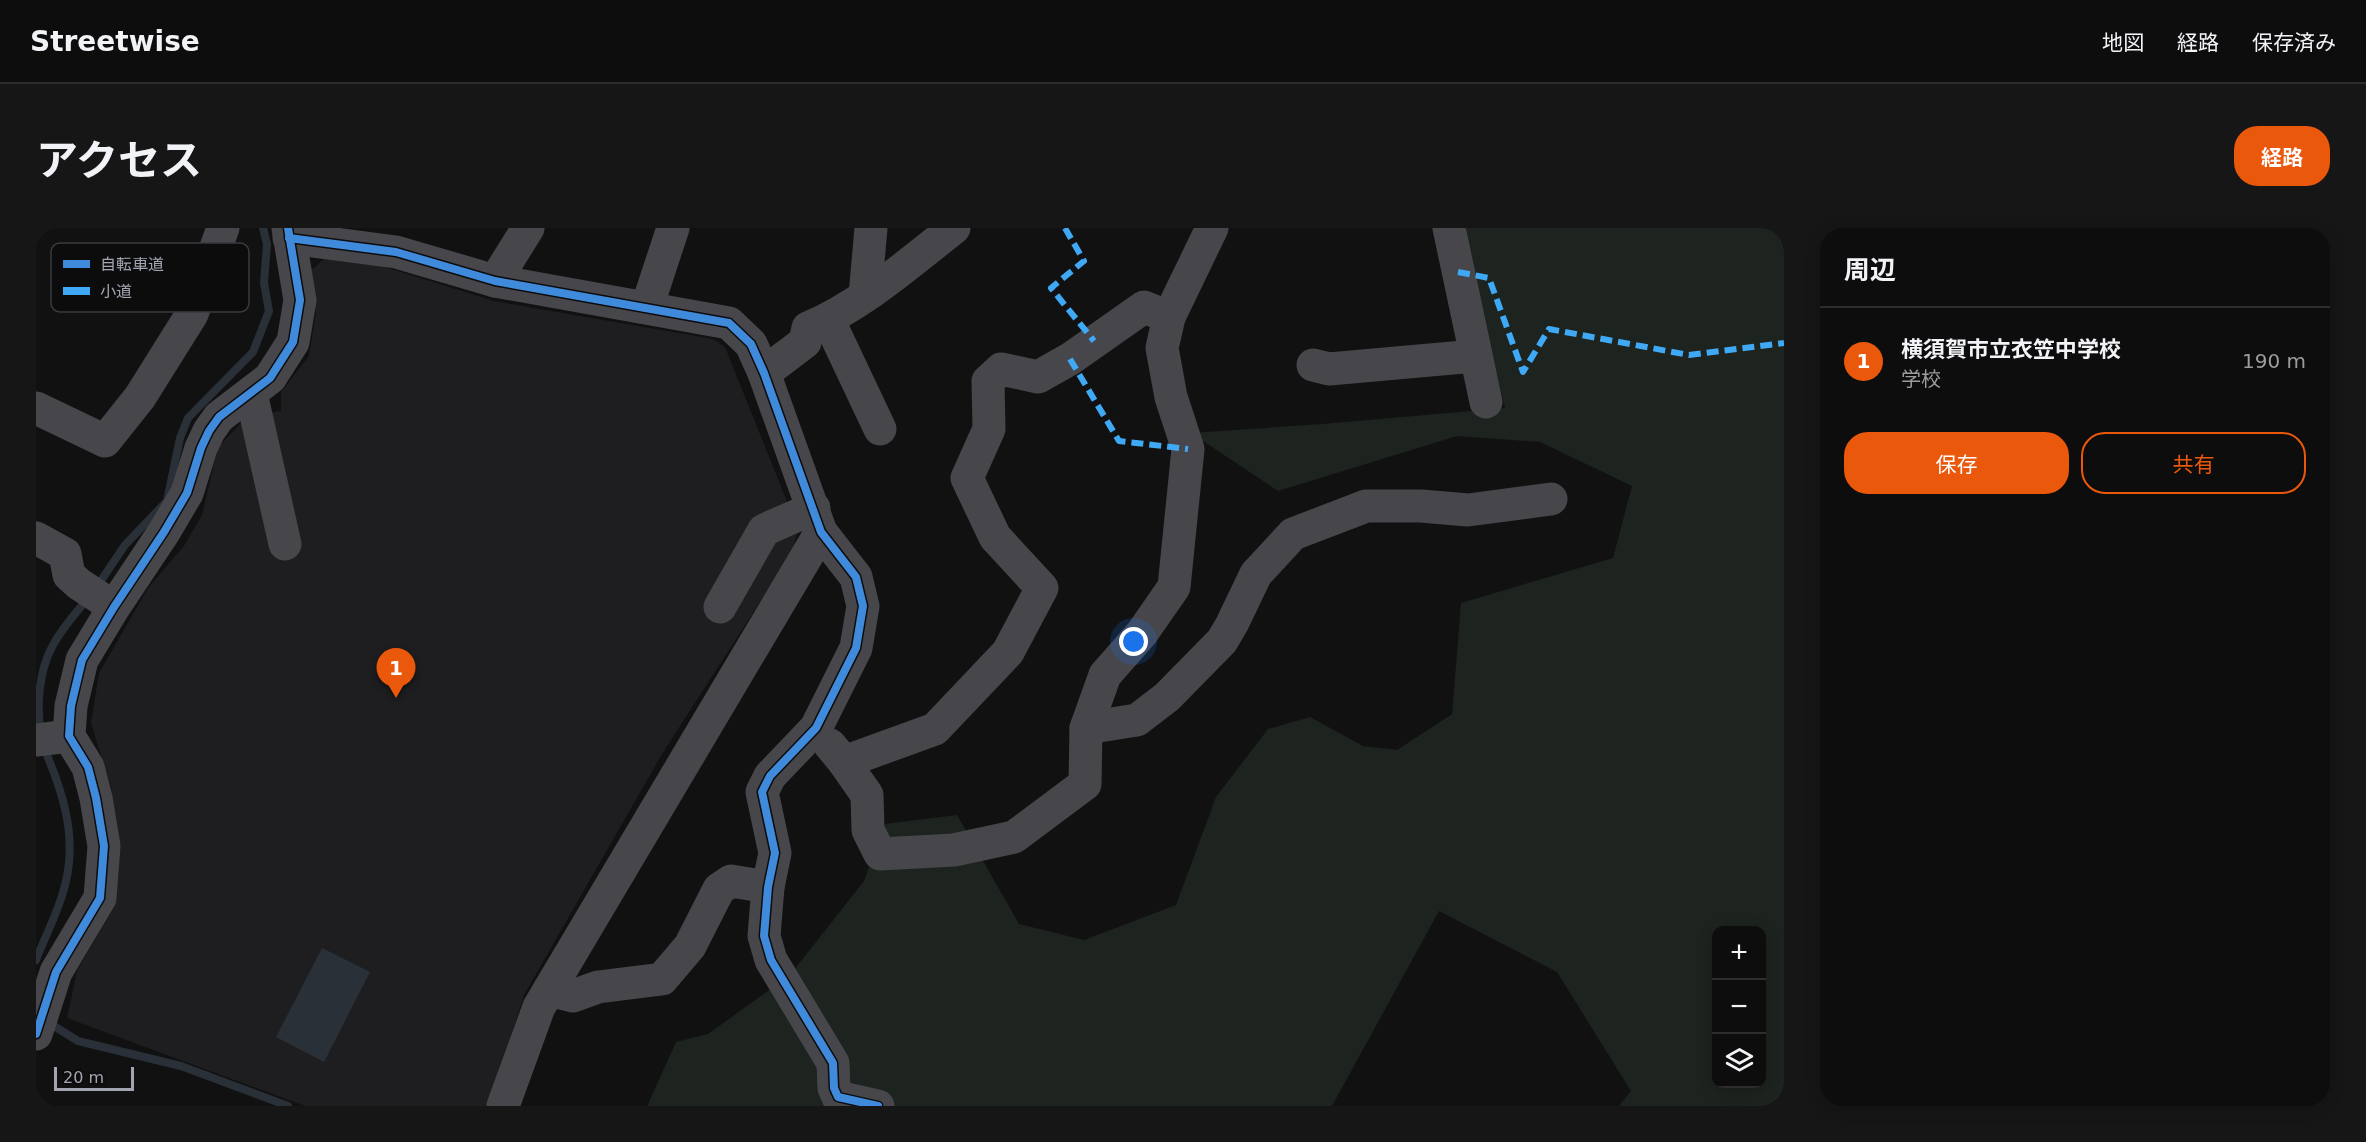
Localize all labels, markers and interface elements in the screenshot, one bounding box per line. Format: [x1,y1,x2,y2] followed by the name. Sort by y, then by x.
[30,25,200,58] text: Streetwise
[2102,31,2144,55] text: 地図
[2177,31,2219,55] text: 経路
[2252,31,2336,55] text: 保存済み
[2234,126,2330,186] button: 経路
[36,136,202,185] text: アクセス
[51,243,249,312] legend
[100,255,164,274] text: 自転車道
[1844,255,1896,285] text: 周辺
[100,282,132,301] text: 小道
[1901,337,2121,362] text: 横須賀市立衣笠中学校
[1857,349,1870,373] text: 1
[2242,349,2306,373] text: 190 m
[1901,367,1941,391] text: 学校
[1844,432,2069,494] button: 保存
[2081,432,2306,494] button: 共有
[1119,627,1148,656] your location
[376,648,416,698] pin: 1
[1712,926,1766,1088] map controls
[1712,926,1766,980] button: +
[1712,980,1766,1034] button: −
[1712,1034,1766,1088] button: layers
[54,1064,134,1092] scale bar
[63,1068,104,1087] text: 20 m

